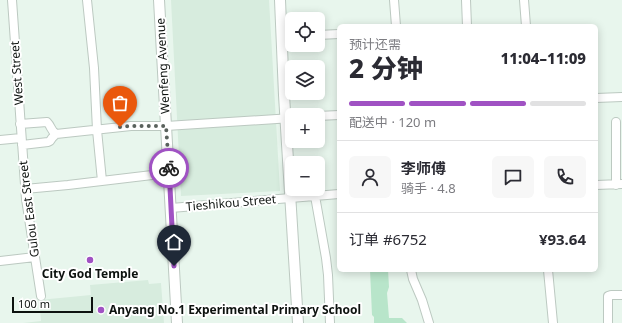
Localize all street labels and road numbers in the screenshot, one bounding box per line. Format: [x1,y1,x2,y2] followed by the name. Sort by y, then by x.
[151,17,174,114] street label: Wenfeng Avenue
[6,40,27,106] street label: West Street
[14,159,43,258] street label: Gulou East Street
[185,190,277,215] street label: Tieshikou Street

